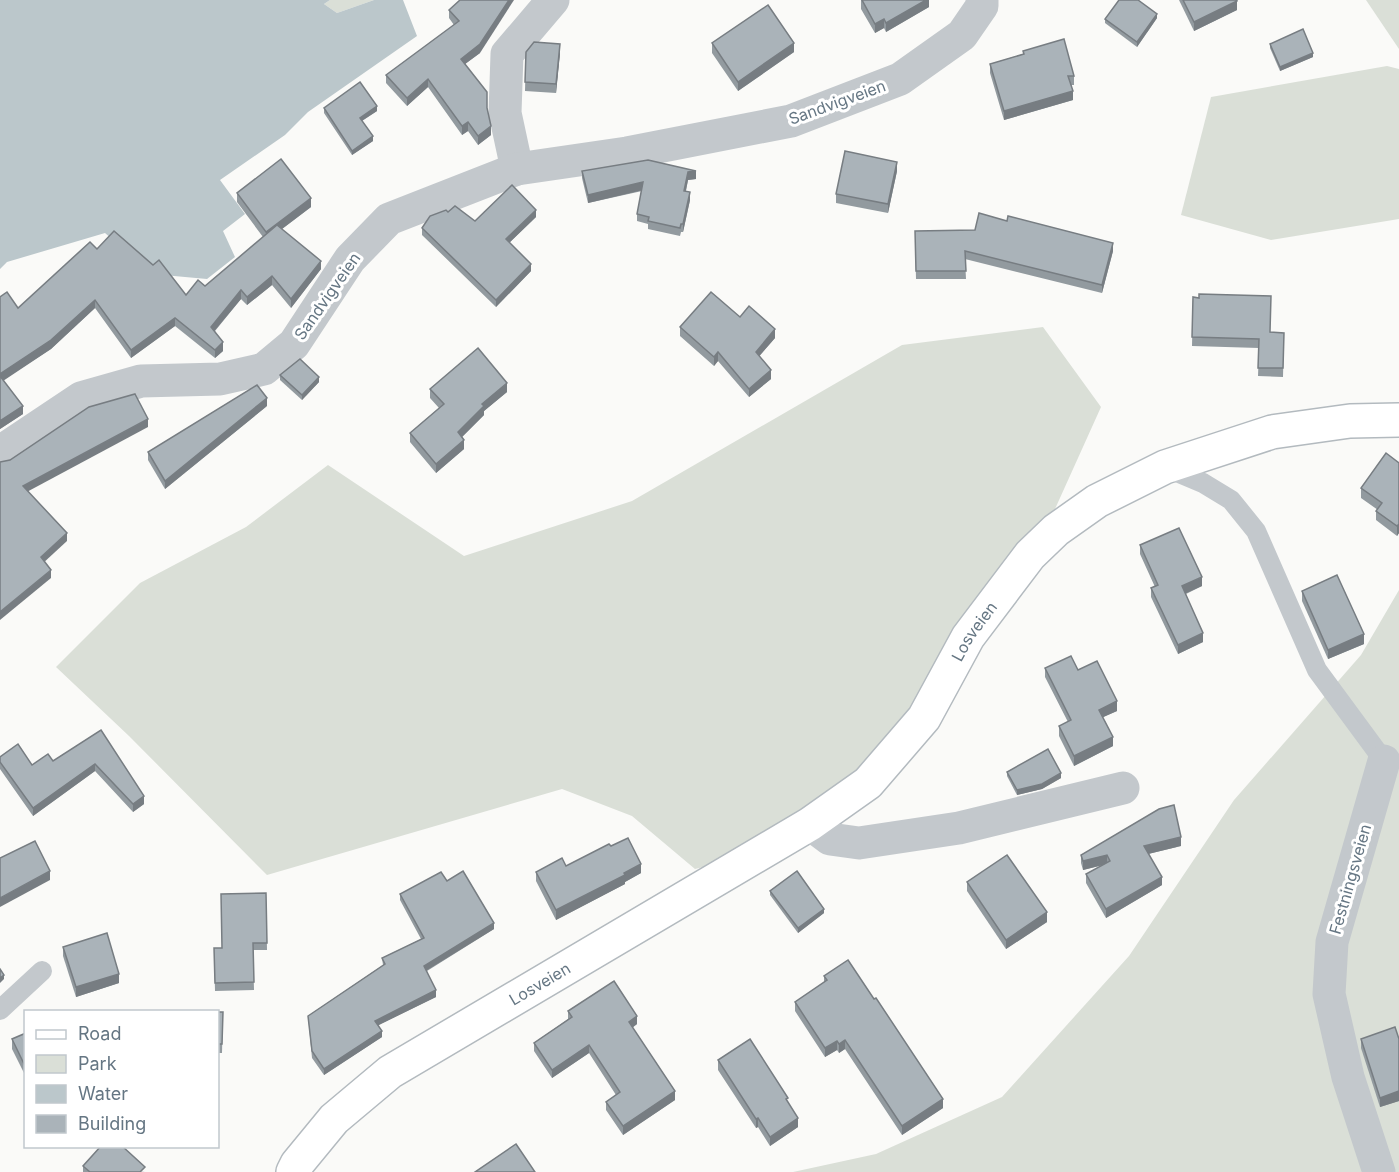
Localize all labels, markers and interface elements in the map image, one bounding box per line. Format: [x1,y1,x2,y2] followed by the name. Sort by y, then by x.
[786,75,888,129] street label: Sandvigveien
[290,249,364,343] street label: Sandvigveien
[947,598,1001,665] street label: Losveien
[1325,822,1375,936] street label: Festningsveien
[505,958,574,1010] street label: Losveien
[24,1010,219,1148] legend
[78,1023,121,1044] text: Road
[78,1053,117,1074] text: Park
[78,1083,128,1104] text: Water
[78,1113,146,1134] text: Building

